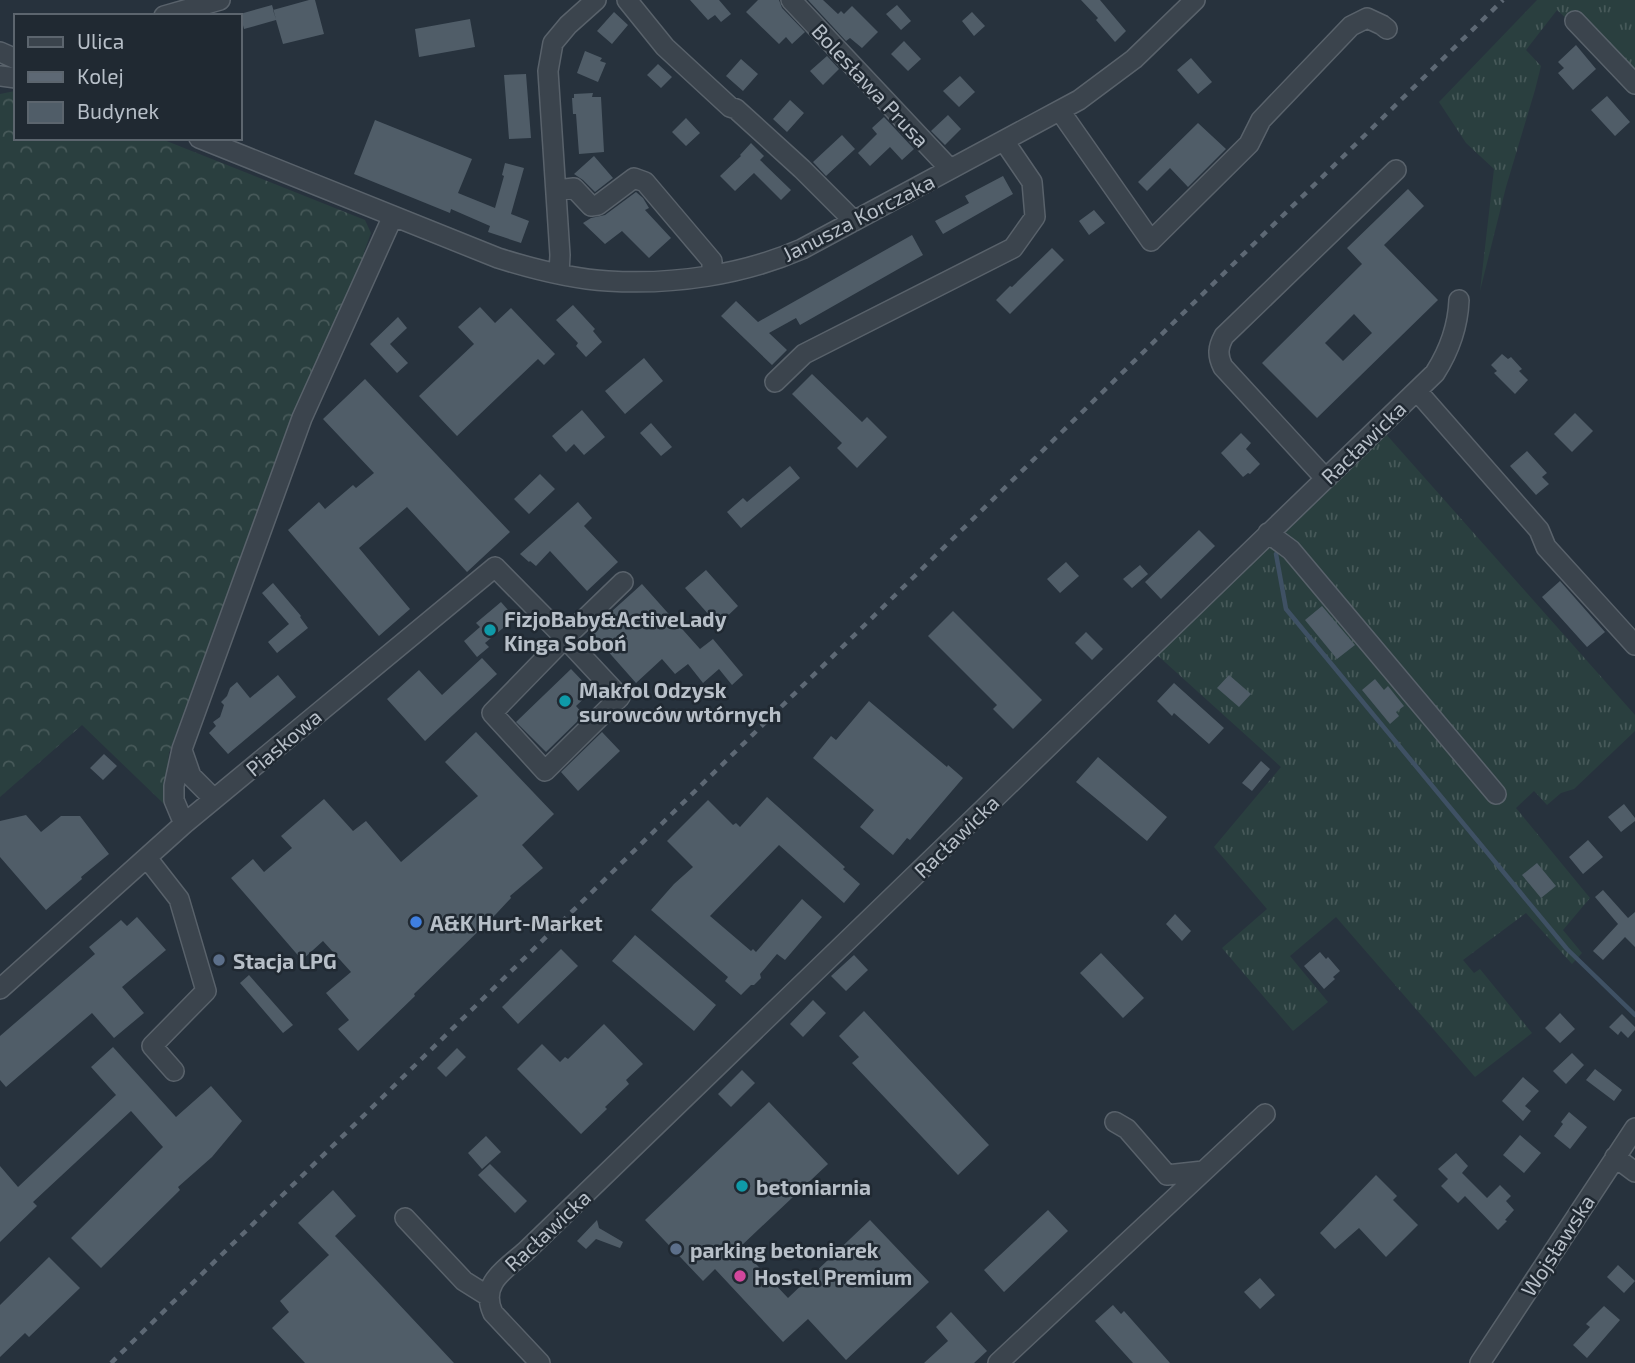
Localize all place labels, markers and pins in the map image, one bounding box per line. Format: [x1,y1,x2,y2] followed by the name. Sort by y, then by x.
[504,606,727,655] place label: FizjoBaby&ActiveLady Kinga Soboń
[482,622,498,638] marker: FizjoBaby&ActiveLady Kinga Soboń
[579,677,781,727] place label: Makfol Odzysk surowców wtórnych
[557,693,573,709] marker: Makfol Odzysk surowców wtórnych
[430,910,603,935] place label: A&K Hurt-Market
[408,914,424,930] marker: A&K Hurt-Market
[233,948,337,973] place label: Stacja LPG
[211,952,227,968] marker: Stacja LPG
[756,1174,871,1199] place label: betoniarnia
[734,1178,750,1194] marker: betoniarnia
[690,1237,879,1262] place label: parking betoniarek
[668,1241,684,1257] marker: parking betoniarek
[754,1264,912,1289] place label: Hostel Premium
[732,1268,748,1284] marker: Hostel Premium

